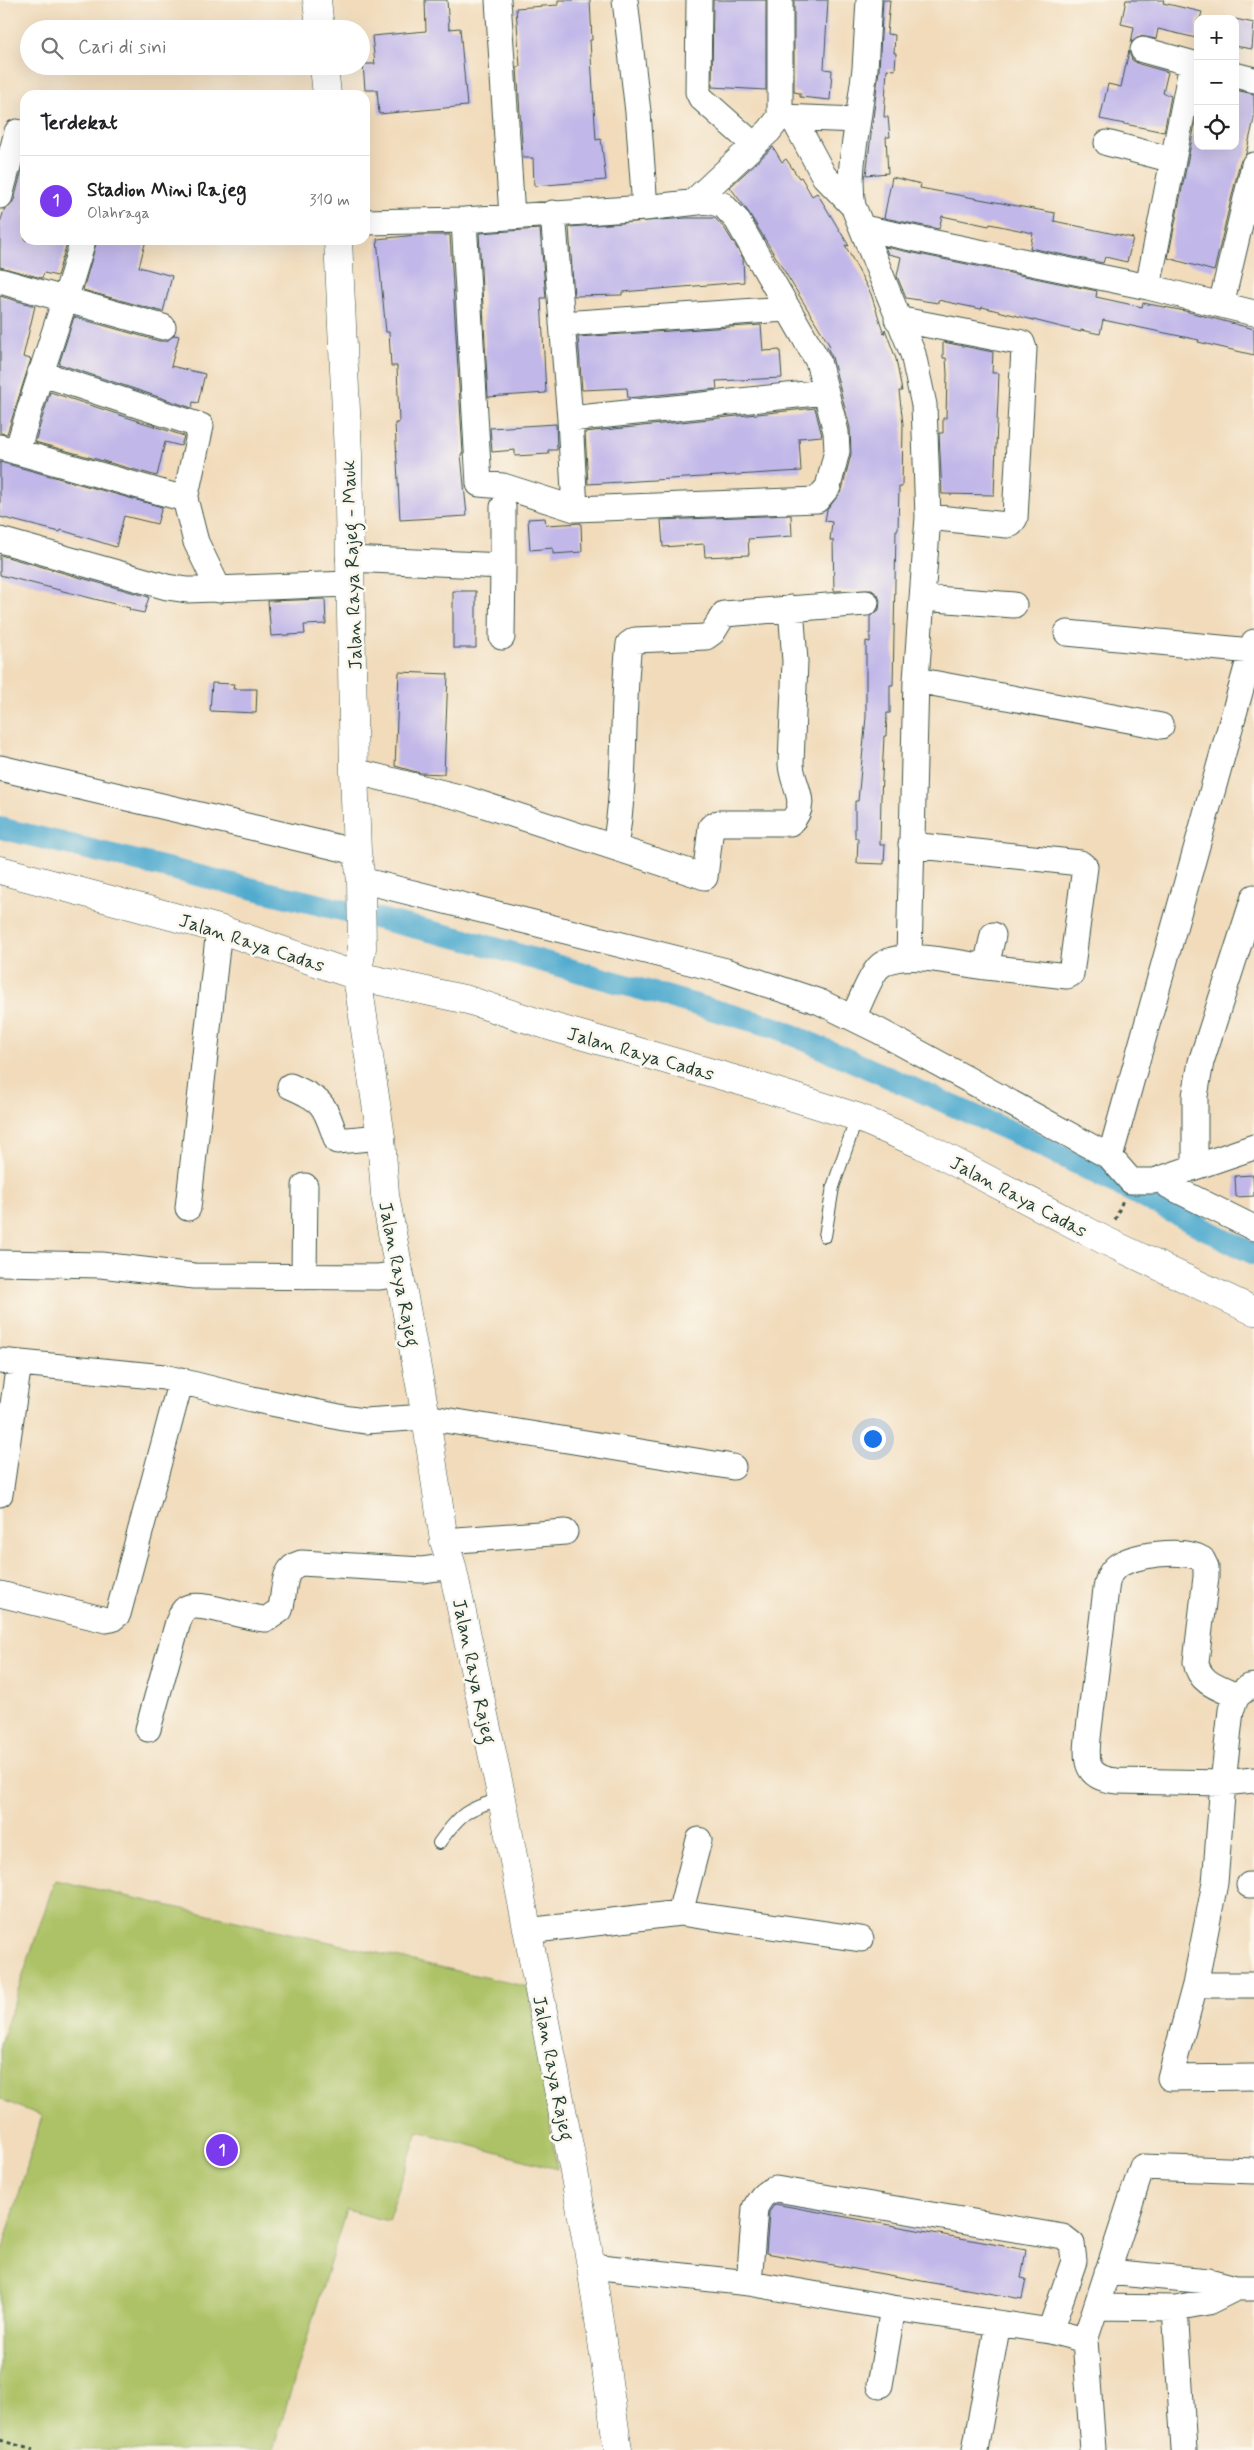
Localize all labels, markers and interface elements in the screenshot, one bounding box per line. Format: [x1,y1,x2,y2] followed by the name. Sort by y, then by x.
[1194,15,1239,150] map controls
[1194,15,1239,60] button: +
[20,20,370,75] search box
[38,34,66,62] icon: search
[78,35,166,60] text: Cari di sini
[1194,60,1239,105] button: −
[1194,105,1239,150] button: locate
[40,109,118,137] text: Terdekat
[87,178,246,203] text: Stadion Mini Rajeg
[52,190,60,211] text: 1
[309,190,350,211] text: 310 m
[87,203,150,224] text: Olahraga
[336,459,372,670] street label: Jalan Raya Rajeg - Mauk
[175,908,328,979] street label: Jalan Raya Cadas
[564,1022,717,1087] street label: Jalan Raya Cadas
[945,1151,1091,1244] street label: Jalan Raya Cadas
[369,1199,425,1350] street label: Jalan Raya Rajeg
[860,1426,886,1452] your location
[443,1597,501,1747] street label: Jalan Raya Rajeg
[523,1993,579,2144] street label: Jalan Raya Rajeg
[206,2131,238,2169] pin: 1

